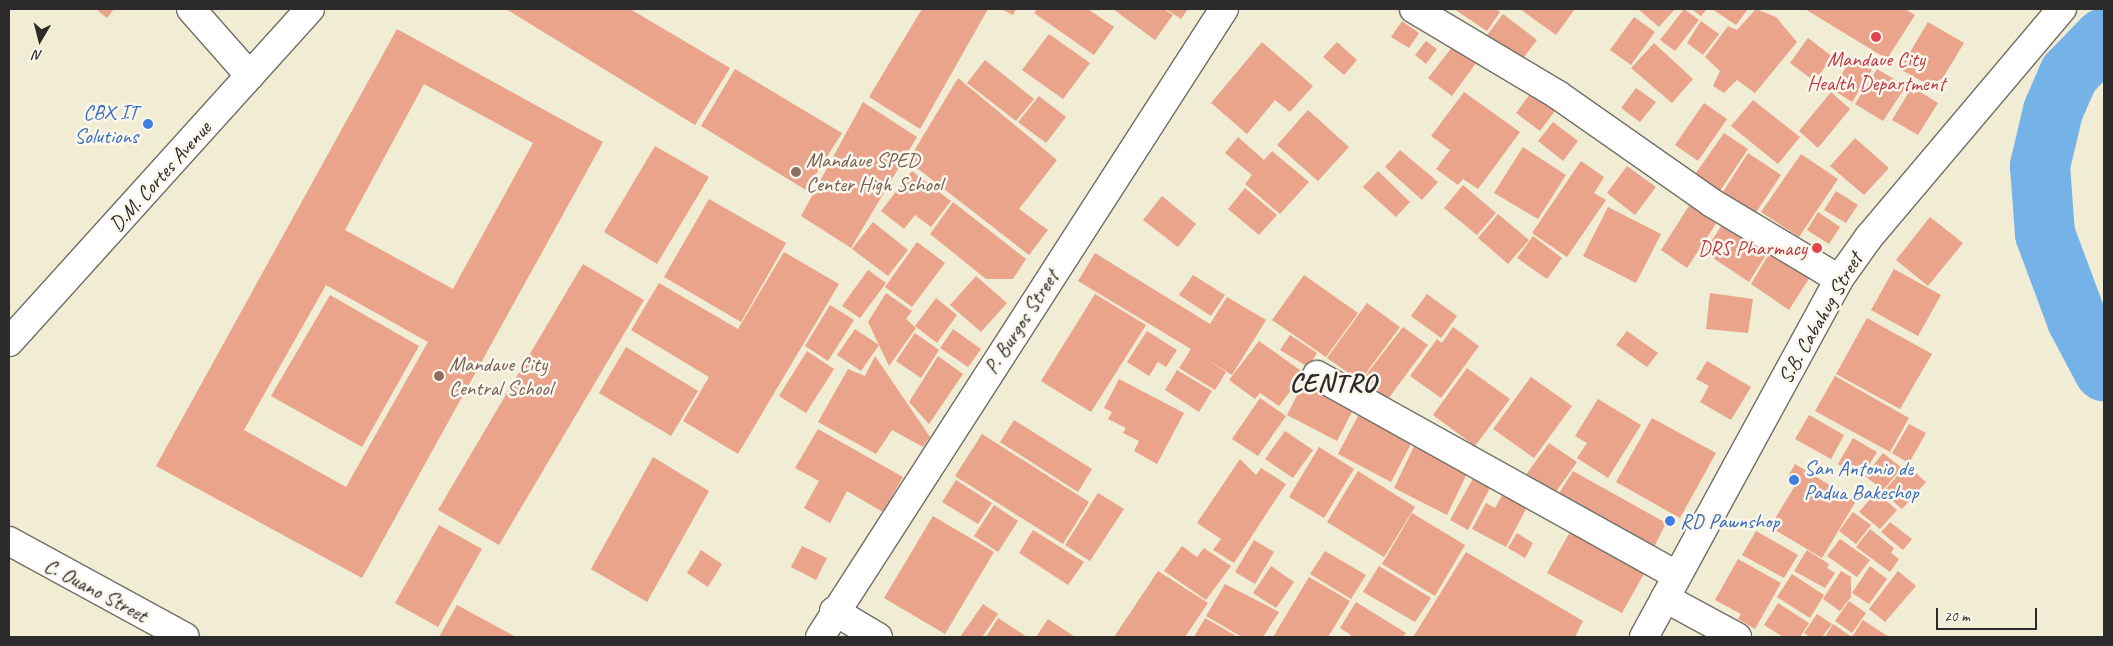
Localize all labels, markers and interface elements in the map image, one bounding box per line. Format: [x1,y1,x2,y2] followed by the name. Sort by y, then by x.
[15,15,65,65] north arrow
[1869,30,1883,44] marker: Mandaue City Health Department
[32,46,43,64] text: N
[1807,46,1945,96] place label: Mandaue City Health Department
[74,99,138,149] place label: CBX IT Solutions
[104,116,216,236] street label: D.M. Cortes Avenue
[142,118,154,130] marker: CBX IT Solutions
[806,147,942,197] place label: Mandaue SPED Center High School
[790,166,802,178] marker: Mandaue SPED Center High School
[1698,235,1807,261] place label: DRS Pharmacy
[1811,242,1823,254] marker: DRS Pharmacy
[1772,248,1868,388] street label: S.B. Cabahug Street
[978,266,1064,378] street label: P. Burgos Street
[449,351,552,401] place label: Mandaue City Central School
[1289,367,1377,399] district label: CENTRO
[433,370,445,382] marker: Mandaue City Central School
[1804,455,1918,505] place label: San Antonio de Padua Bakeshop
[1788,474,1800,486] marker: San Antonio de Padua Bakeshop
[1680,508,1779,534] place label: RD Pawnshop
[1664,515,1676,527] marker: RD Pawnshop
[40,552,152,628] street label: C. Ouano Street
[1938,598,2039,630] scale bar
[1944,607,1970,626] text: 20 m

